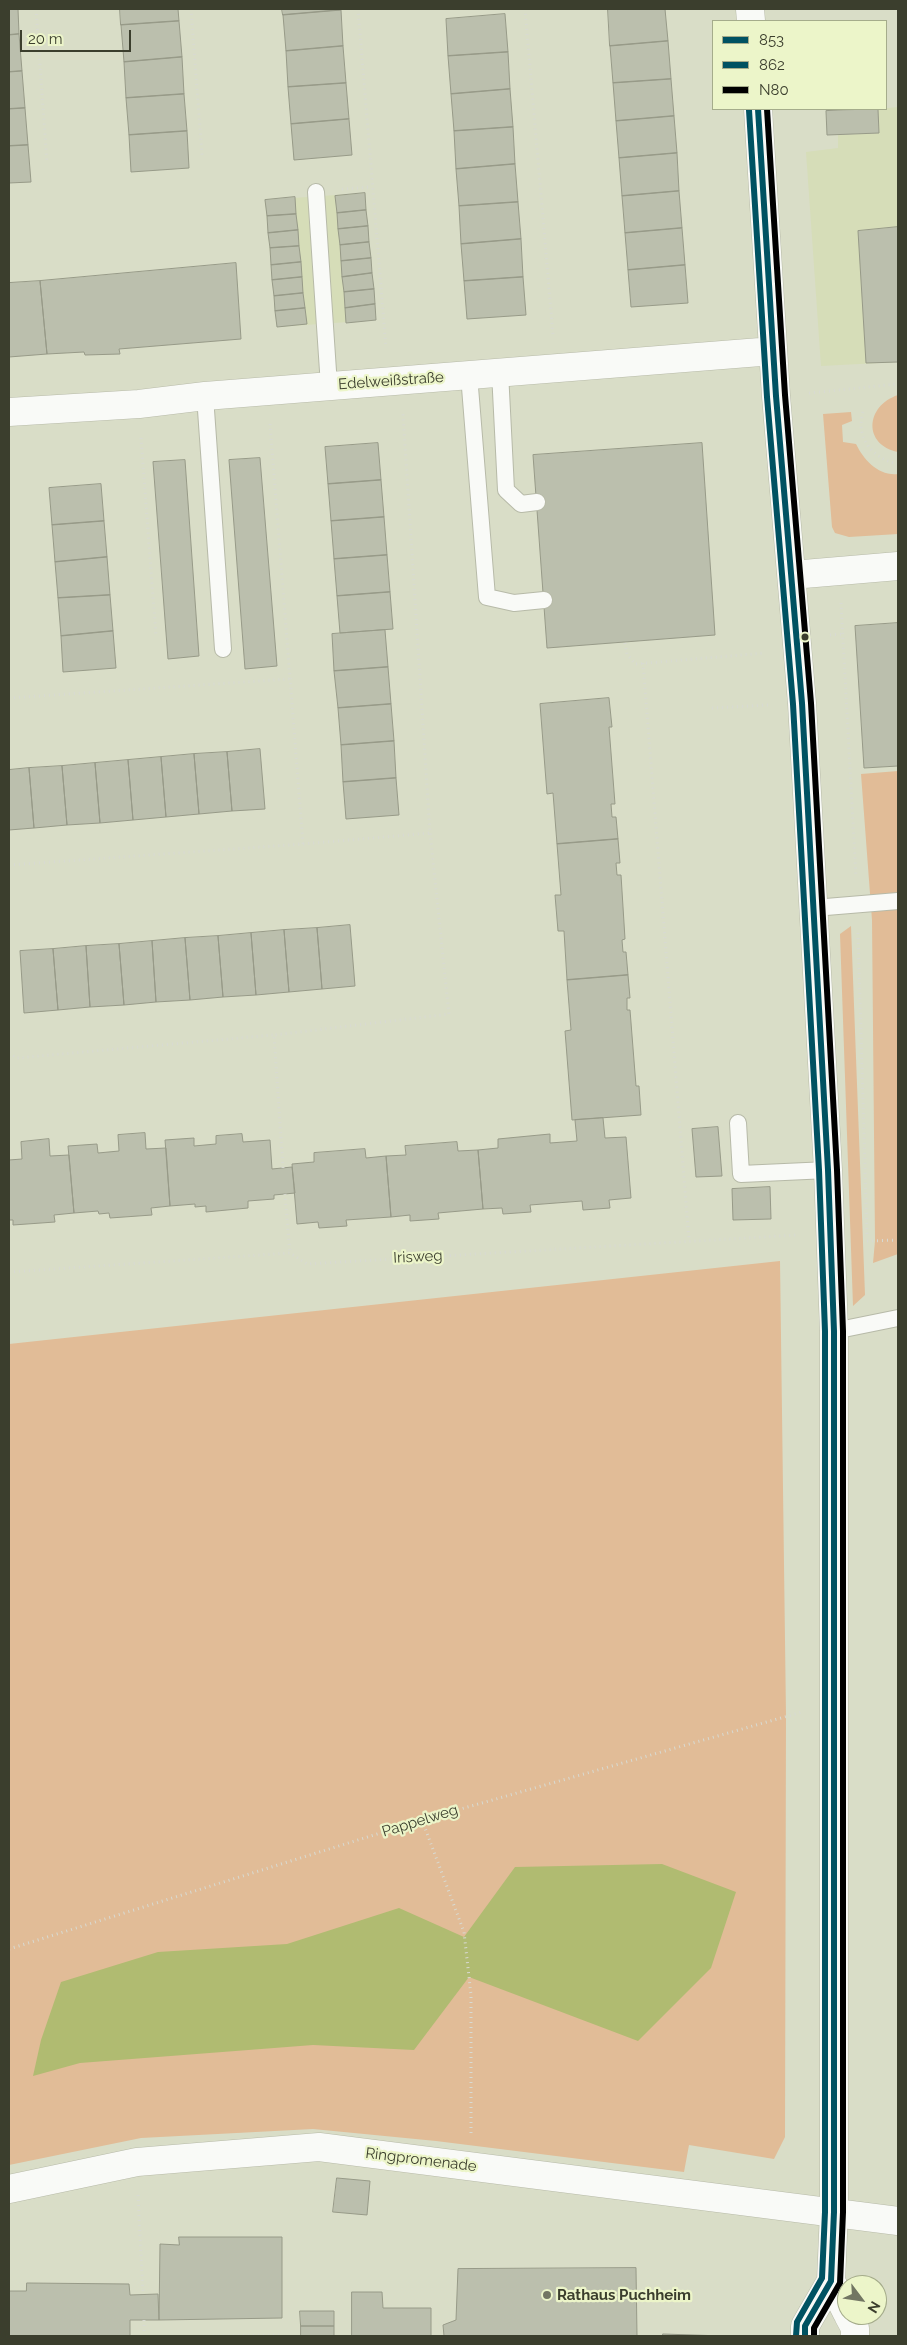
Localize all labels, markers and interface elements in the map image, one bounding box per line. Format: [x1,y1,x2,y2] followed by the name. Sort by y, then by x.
[22,20,134,52] scale bar
[712,20,887,110] legend
[28,30,63,48] text: 20 m
[759,31,784,49] text: 853
[759,56,785,74] text: 862
[759,81,789,99] text: N80
[338,368,444,394] street label: Edelweißstraße
[800,632,810,642] unlabelled marker
[393,1247,443,1267] street label: Irisweg
[380,1801,460,1841] street label: Pappelweg
[364,2144,478,2176] street label: Ringpromenade
[837,2275,887,2325] north arrow
[557,2286,691,2304] place label: Rathaus Puchheim
[541,2289,553,2301] marker: Rathaus Puchheim
[864,2299,884,2316] text: N

